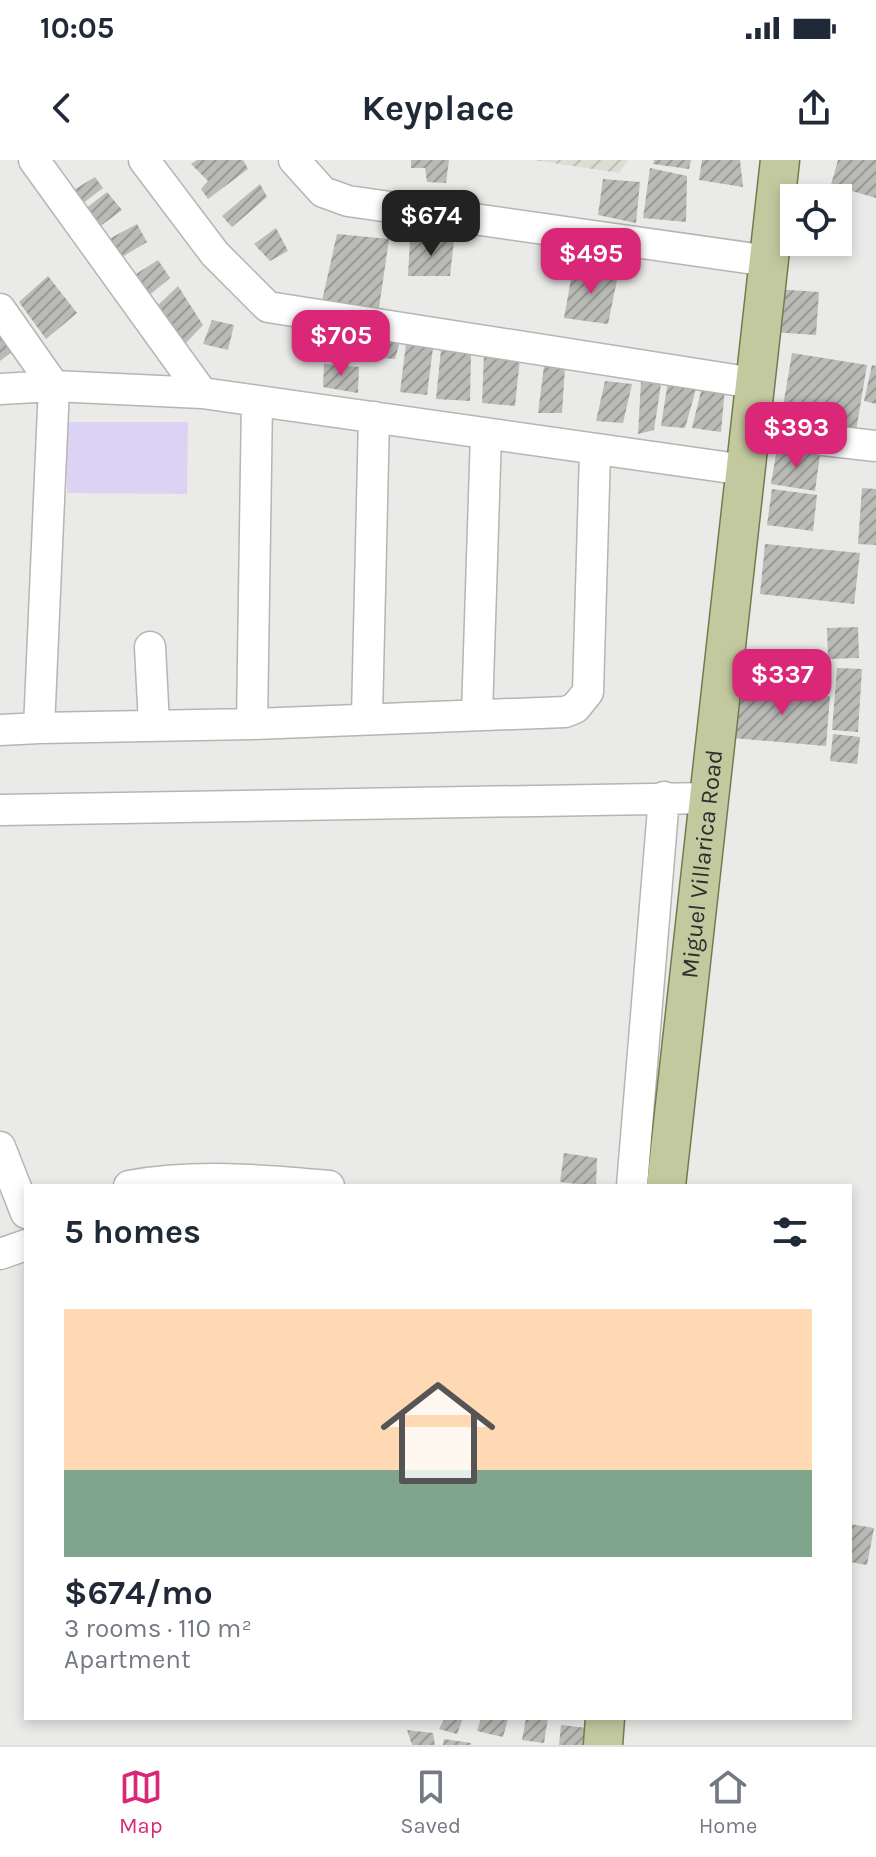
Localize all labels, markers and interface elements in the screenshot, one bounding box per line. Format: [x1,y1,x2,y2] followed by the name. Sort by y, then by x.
[40,10,114,46] text: 10:05
[40,86,84,130] icon: back
[792,86,836,130] icon: share
[362,87,514,129] text: Keyplace
[780,184,852,256] map controls
[780,184,852,256] button: locate
[384,190,478,258] pin: $674
[400,200,462,231] text: $674
[544,228,638,296] pin: $495
[559,238,623,269] text: $495
[294,310,388,378] pin: $705
[310,320,372,351] text: $705
[749,402,843,470] pin: $393
[763,412,829,443] text: $393
[735,649,829,717] pin: $337
[750,659,814,690] text: $337
[675,748,728,980] street label: Miguel Villarica Road
[768,1210,812,1254] icon: filters
[64,1212,201,1252] text: 5 homes
[366,1361,510,1505] icon: home
[64,1573,213,1613] text: $674/mo
[64,1613,252,1644] text: 3 rooms · 110 m²
[64,1644,191,1675] text: Apartment
[119,1765,163,1839] tab: Map
[400,1765,461,1839] tab: Saved
[699,1765,757,1839] tab: Home

